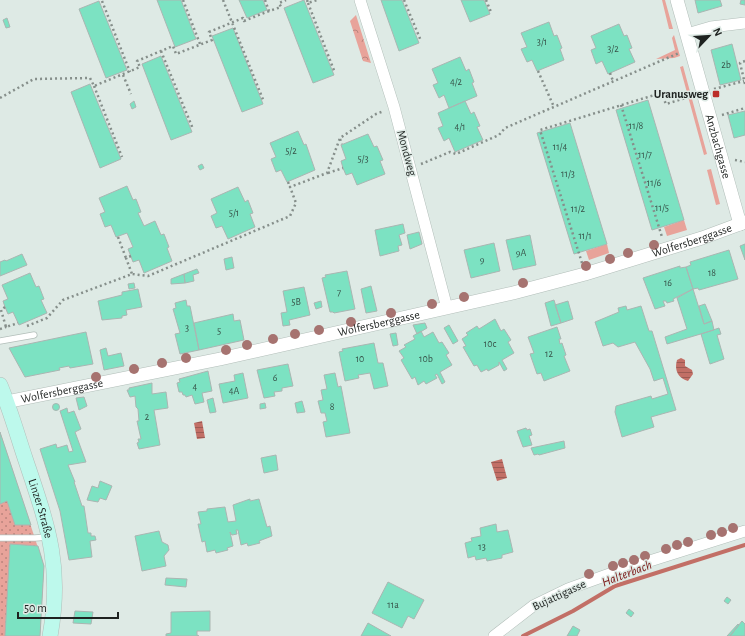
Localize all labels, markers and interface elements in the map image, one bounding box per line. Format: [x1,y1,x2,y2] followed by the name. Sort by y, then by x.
[689,16,729,56] north arrow
[711,26,724,38] text: N
[537,37,547,47] house number: 3/1
[607,44,619,54] house number: 3/2
[721,60,731,70] house number: 2b
[450,77,463,87] house number: 4/2
[654,88,709,100] place label: Uranusweg
[711,89,721,99] marker: Uranusweg
[703,113,733,180] street label: Anzbachgasse
[629,121,644,131] house number: 11/8
[454,122,466,132] house number: 4/1
[395,129,419,177] street label: Mondweg
[553,142,567,152] house number: 11/4
[285,146,297,156] house number: 5/2
[638,150,652,160] house number: 11/7
[357,154,369,164] house number: 5/3
[561,169,575,179] house number: 11/3
[647,178,662,188] house number: 11/6
[655,203,669,213] house number: 11/5
[571,204,586,214] house number: 11/2
[229,208,239,218] house number: 5/1
[650,221,733,259] street label: Wolfersberggasse
[578,231,592,241] house number: 11/1
[516,248,526,258] house number: 9A
[480,255,485,265] house number: 9
[708,268,716,278] house number: 18
[664,278,672,288] house number: 16
[337,288,341,298] house number: 7
[291,297,301,307] house number: 5B
[337,308,421,338] street label: Wolfersberggasse
[185,323,189,333] house number: 3
[217,326,221,336] house number: 5
[484,339,496,349] house number: 10c
[545,349,553,359] house number: 12
[356,354,364,364] house number: 10
[419,354,433,364] house number: 10b
[273,373,278,383] house number: 6
[20,377,104,405] street label: Wolfersberggasse
[193,382,198,392] house number: 4
[229,386,240,396] house number: 4A
[330,402,335,412] house number: 8
[145,412,150,422] house number: 2
[26,477,55,539] street label: Linzer Straße
[478,542,486,552] house number: 13
[600,559,654,589] water label: Halterbach
[530,577,588,613] street label: Bujattigasse
[18,594,118,620] scale bar
[387,600,399,610] house number: 11a
[24,602,47,614] text: 50 m

